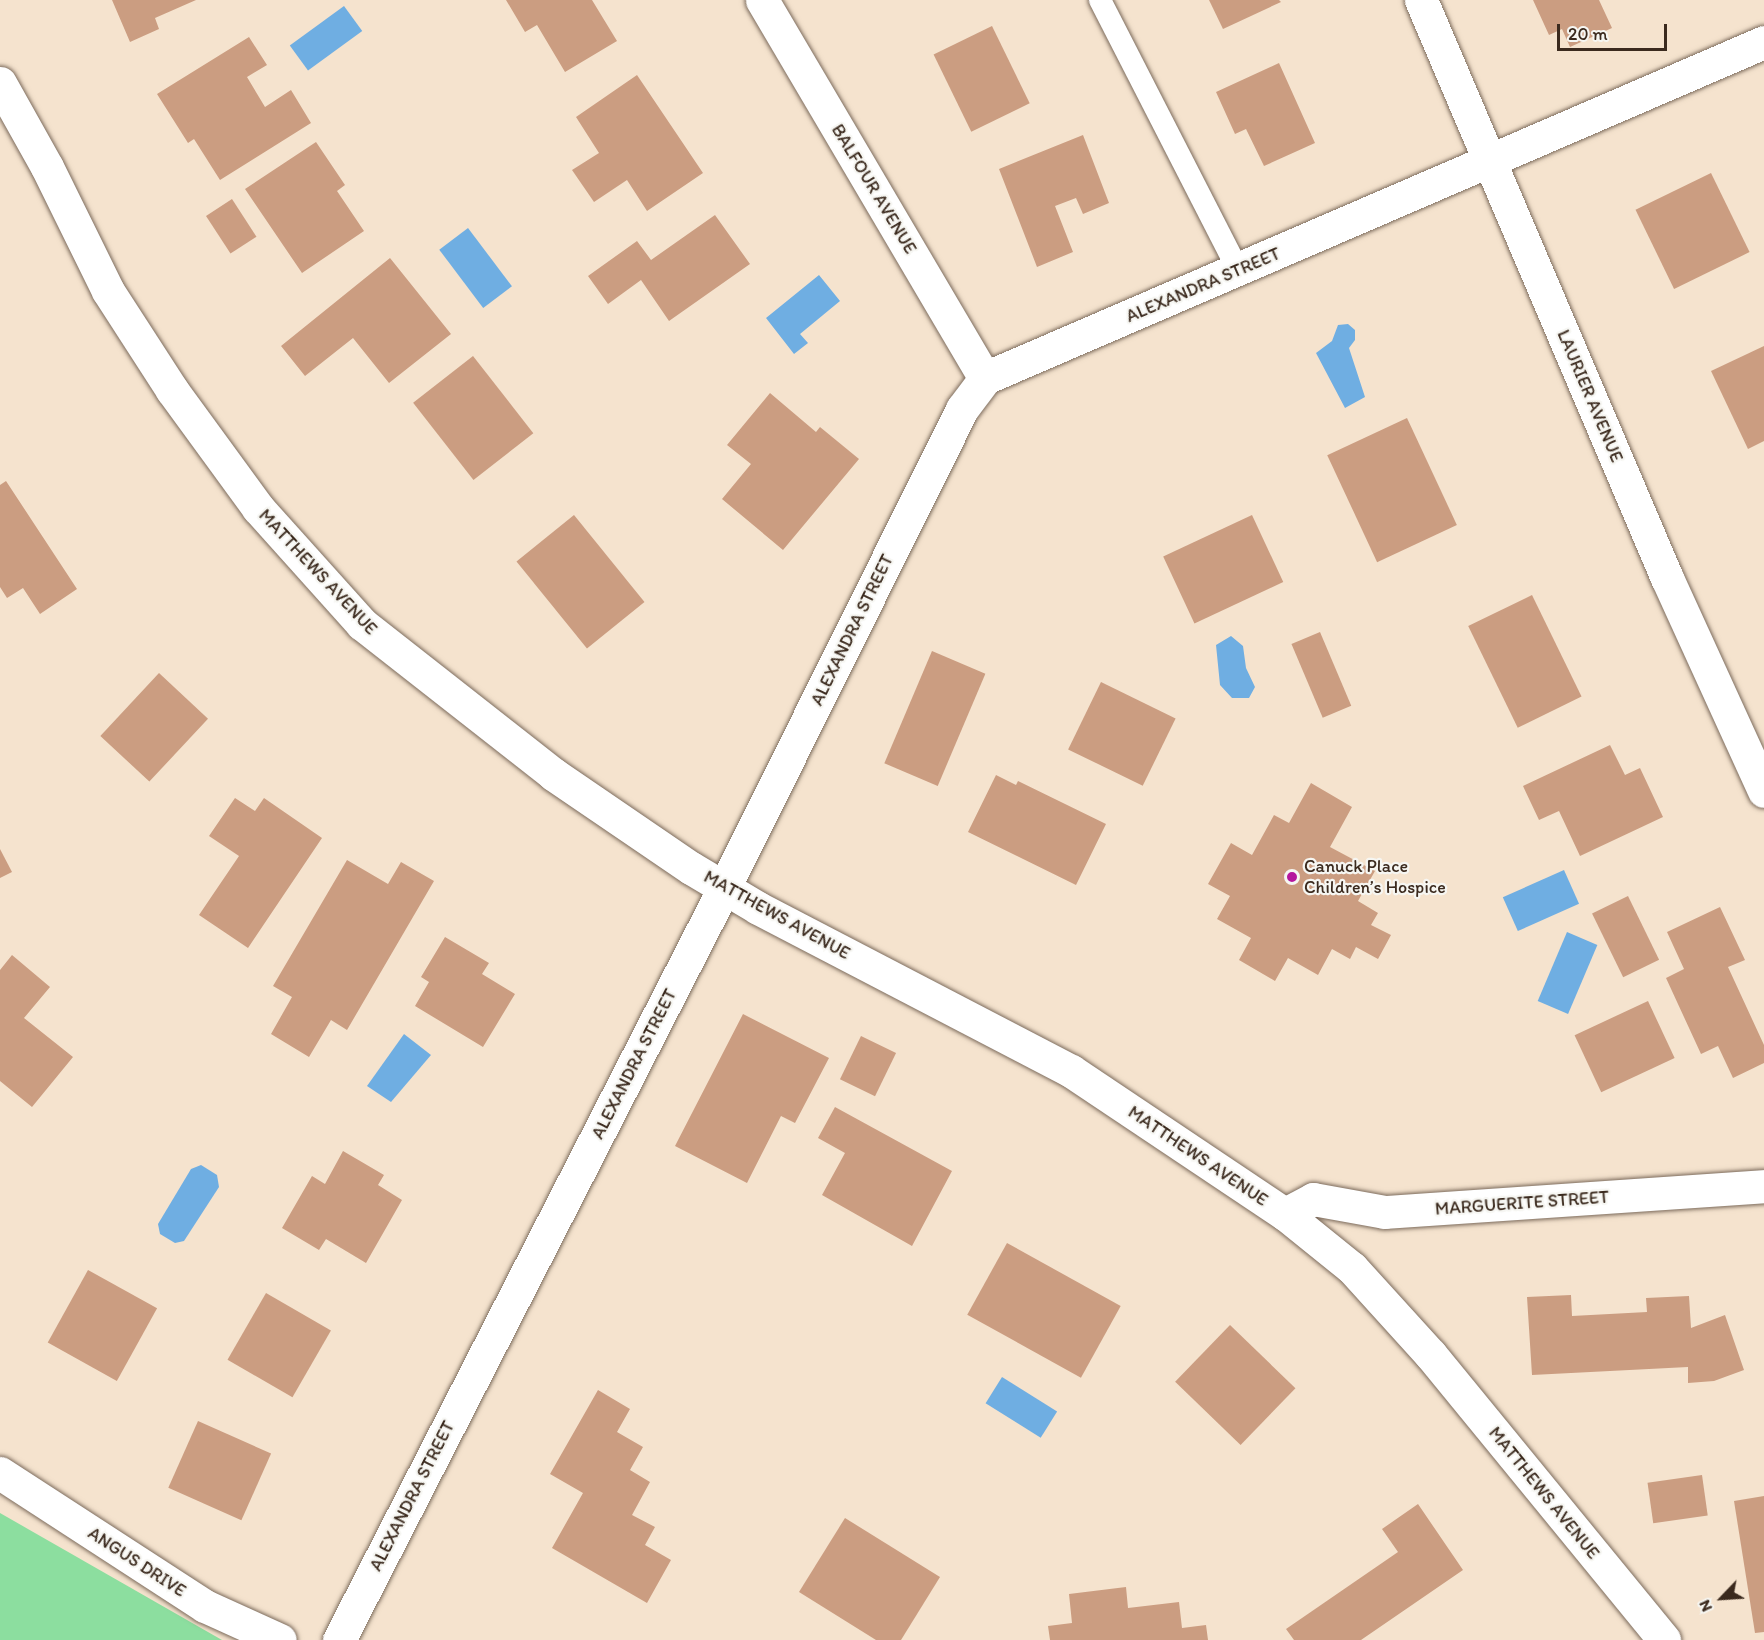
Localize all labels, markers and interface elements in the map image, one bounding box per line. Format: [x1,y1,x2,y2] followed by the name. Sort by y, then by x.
[1560,12,1670,50] scale bar
[1568,23,1608,45] text: 20 m
[827,121,921,257] street label: BALFOUR AVENUE
[1123,243,1283,327] street label: ALEXANDRA STREET
[1552,327,1628,465] street label: LAURIER AVENUE
[254,505,382,639] street label: MATTHEWS AVENUE
[806,551,898,709] street label: ALEXANDRA STREET
[1304,856,1446,898] place label: Canuck Place Children’s Hospice
[700,866,854,964] street label: MATTHEWS AVENUE
[1285,870,1299,884] marker: Canuck Place Children’s Hospice
[587,985,681,1143] street label: ALEXANDRA STREET
[1124,1101,1272,1211] street label: MATTHEWS AVENUE
[1434,1186,1610,1220] street label: MARGUERITE STREET
[365,1417,459,1575] street label: ALEXANDRA STREET
[1484,1423,1604,1563] street label: MATTHEWS AVENUE
[84,1522,190,1602] street label: ANGUS DRIVE
[1692,1568,1752,1628] north arrow
[1694,1597,1716,1615] text: N

